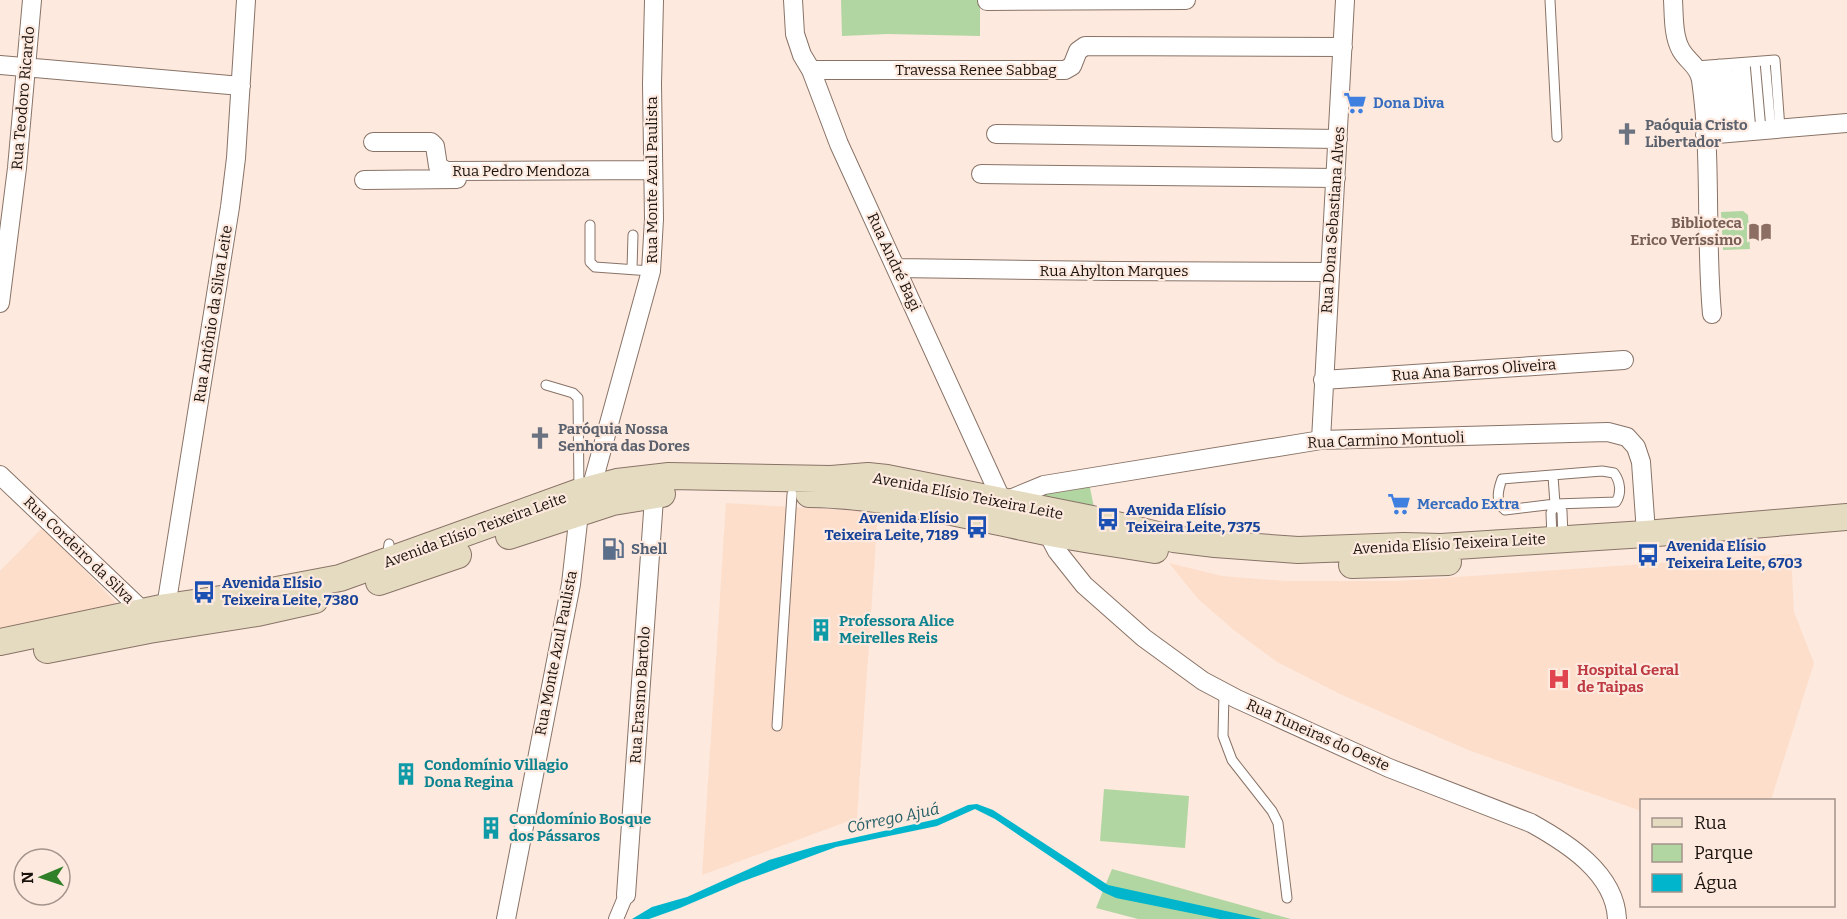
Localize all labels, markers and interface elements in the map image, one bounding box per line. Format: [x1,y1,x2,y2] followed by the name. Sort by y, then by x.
[8,25,38,171] street label: Rua Teodoro Ricardo
[895,61,1057,79] street label: Travessa Renee Sabbag
[1342,90,1368,116] supermarket icon: Dona Diva
[1373,94,1445,112] place label: Dona Diva
[643,96,661,264] street label: Rua Monte Azul Paulista
[1645,116,1748,151] place label: Paóquia Cristo Libertador
[1614,121,1640,147] church icon: Paóquia Cristo Libertador
[1317,126,1349,314] street label: Rua Dona Sebastiana Alves
[452,162,590,180] street label: Rua Pedro Mendoza
[863,210,925,315] street label: Rua André Bagi
[1630,214,1743,249] place label: Biblioteca Erico Veríssimo
[1747,219,1773,245] library icon: Biblioteca Erico Veríssimo
[190,224,236,404] street label: Rua Antônio da Silva Leite
[1040,262,1188,280] street label: Rua Ahylton Marques
[1391,355,1557,385] street label: Rua Ana Barros Oliveira
[558,420,690,455] place label: Paróquia Nossa Senhora das Dores
[527,425,553,451] church icon: Paróquia Nossa Senhora das Dores
[1307,428,1465,452] street label: Rua Carmino Montuoli
[871,469,1065,523] street label: Avenida Elísio Teixeira Leite
[381,488,569,572] street label: Avenida Elísio Teixeira Leite
[1386,491,1412,517] supermarket icon: Mercado Extra
[20,493,138,607] street label: Rua Cordeiro da Silva
[1417,495,1520,513] place label: Mercado Extra
[1126,501,1260,536] place label: Avenida Elísio Teixeira Leite, 7375
[1095,506,1121,532] bus stop icon: Avenida Elísio Teixeira Leite, 7375
[825,509,959,544] place label: Avenida Elísio Teixeira Leite, 7189
[964,514,990,540] bus stop icon: Avenida Elísio Teixeira Leite, 7189
[1352,530,1546,558] street label: Avenida Elísio Teixeira Leite
[600,536,626,562] fuel station icon: Shell
[1666,537,1802,572] place label: Avenida Elísio Teixeira Leite, 6703
[631,540,667,558] place label: Shell
[1635,542,1661,568] bus stop icon: Avenida Elísio Teixeira Leite, 6703
[531,569,581,737] street label: Rua Monte Azul Paulista
[222,574,359,609] place label: Avenida Elísio Teixeira Leite, 7380
[191,579,217,605] bus stop icon: Avenida Elísio Teixeira Leite, 7380
[839,612,954,647] place label: Professora Alice Meirelles Reis
[808,617,834,643] building icon: Professora Alice Meirelles Reis
[626,626,654,764] street label: Rua Erasmo Bartolo
[1577,661,1679,696] place label: Hospital Geral de Taipas
[1546,666,1572,692] hospital icon: Hospital Geral de Taipas
[1244,695,1392,775] street label: Rua Tuneiras do Oeste
[424,756,569,791] place label: Condomínio Villagio Dona Regina
[393,761,419,787] building icon: Condomínio Villagio Dona Regina
[845,799,941,837] water label: Córrego Ajuá
[1640,799,1835,907] legend
[509,810,651,845] place label: Condomínio Bosque dos Pássaros
[1694,812,1727,834] text: Rua
[478,815,504,841] building icon: Condomínio Bosque dos Pássaros
[1694,842,1753,864] text: Parque
[12,847,72,907] north arrow
[18,871,37,884] text: N
[1694,872,1738,894] text: Água

